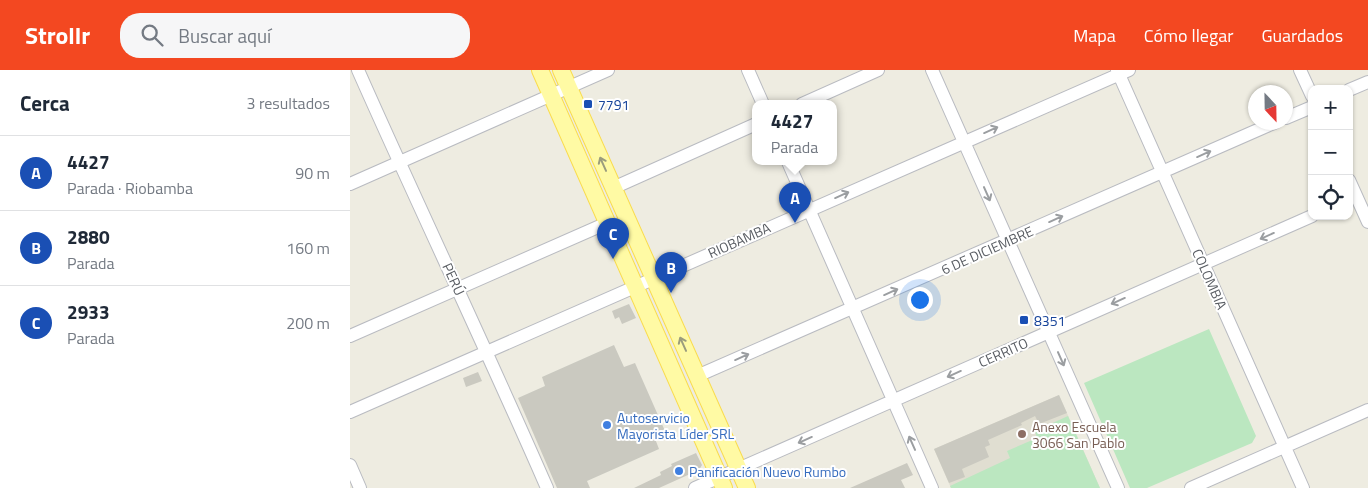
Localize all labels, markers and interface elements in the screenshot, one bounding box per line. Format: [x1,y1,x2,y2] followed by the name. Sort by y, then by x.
[120,13,470,58] search box
[25,17,90,53] text: Strollr
[138,21,166,49] icon: search
[178,21,271,50] text: Buscar aquí
[1073,22,1116,49] text: Mapa
[1144,22,1233,49] text: Cómo llegar
[1261,22,1343,49] text: Guardados
[1248,85,1293,130] north arrow
[1308,85,1353,220] map controls
[1308,85,1353,130] button: +
[20,87,70,119] text: Cerca
[246,91,330,115] text: 3 resultados
[598,94,629,115] place label: 7791
[582,98,594,110] marker: 7791
[752,100,837,165] popup
[771,106,813,135] text: 4427
[983,124,998,134] one-way arrow
[1308,130,1353,175] button: −
[771,135,818,159] text: Parada
[67,147,110,176] text: 4427
[1196,148,1211,158] one-way arrow
[597,157,607,172] one-way arrow
[31,161,41,185] text: A
[295,161,330,185] text: 90 m
[1308,175,1353,220] button: locate
[67,176,193,200] text: Parada · Riobamba
[779,182,811,223] pin: A
[983,186,993,201] one-way arrow
[834,189,849,199] one-way arrow
[1048,214,1063,224] one-way arrow
[704,217,774,263] street label: RIOBAMBA
[597,218,629,259] pin: C
[938,220,1037,280] street label: 6 DE DICIEMBRE
[67,222,110,251] text: 2880
[1260,231,1275,241] one-way arrow
[31,236,41,260] text: B
[286,236,330,260] text: 160 m
[1187,245,1233,313] street label: COLOMBIA
[67,251,114,275] text: Parada
[655,252,687,293] pin: B
[437,259,471,299] street label: PERÚ
[883,286,898,296] one-way arrow
[907,287,933,313] your location
[67,297,110,326] text: 2933
[1111,297,1126,307] one-way arrow
[1034,310,1065,331] place label: 8351
[32,311,40,335] text: C
[286,311,330,335] text: 200 m
[1018,314,1030,326] marker: 8351
[67,326,114,350] text: Parada
[975,332,1031,372] street label: CERRITO
[678,337,687,352] one-way arrow
[734,351,749,361] one-way arrow
[1056,351,1066,366] one-way arrow
[947,369,962,379] one-way arrow
[617,407,735,444] place label: Autoservicio Mayorista Líder SRL
[1032,416,1125,453] place label: Anexo Escuela 3066 San Pablo
[601,419,613,431] marker: Autoservicio Mayorista Líder SRL
[1016,428,1028,440] marker: Anexo Escuela 3066 San Pablo
[798,435,813,445] one-way arrow
[907,436,917,451] one-way arrow
[689,461,846,482] place label: Panificación Nuevo Rumbo
[673,465,685,477] marker: Panificación Nuevo Rumbo

